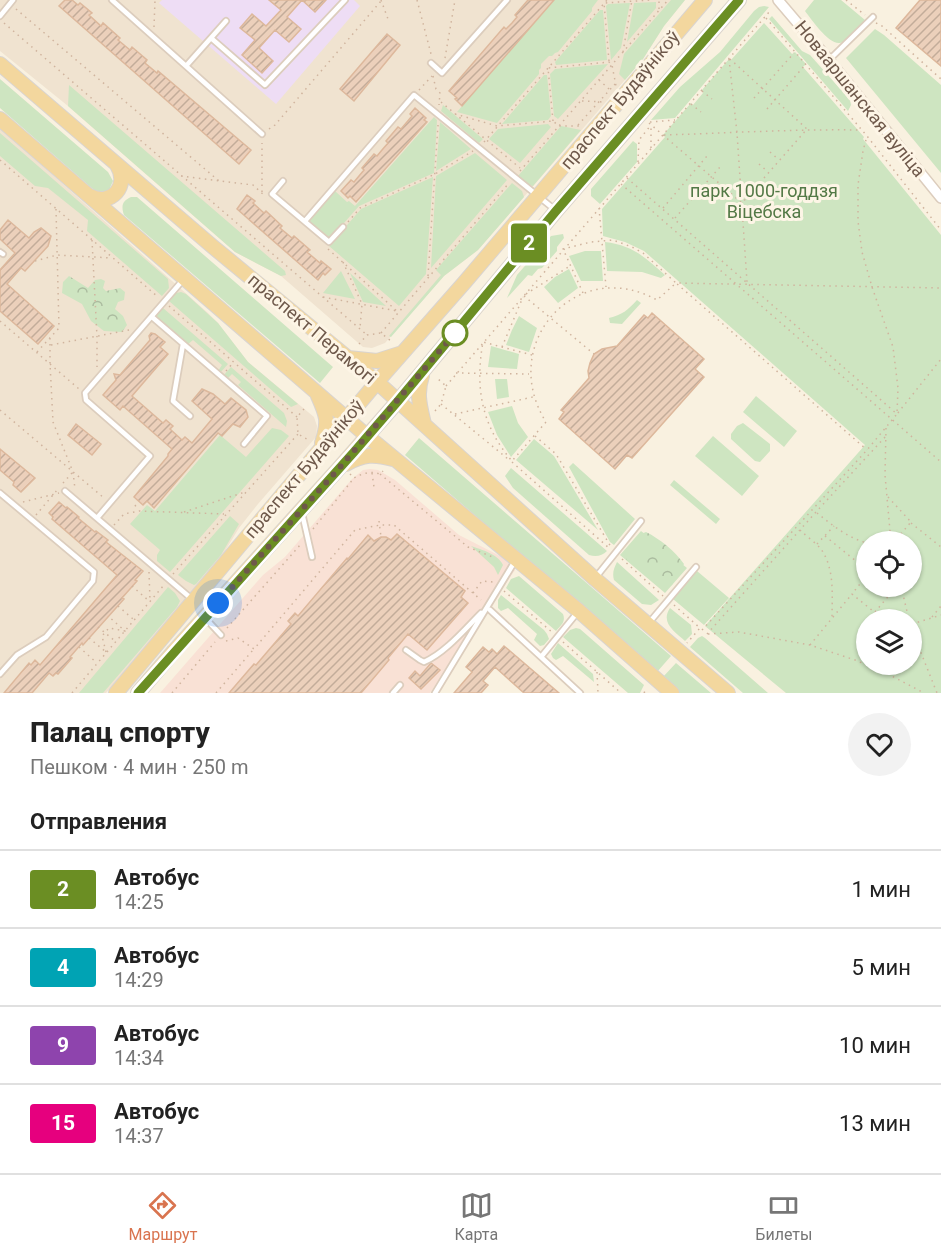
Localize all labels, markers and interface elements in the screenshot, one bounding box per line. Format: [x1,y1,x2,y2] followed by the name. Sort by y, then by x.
[791,16,930,181] street label: Новааршанская вуліца
[556,26,684,173] street label: праспект Будаўнікоў
[690,180,838,222] park label: парк 1000-годдзя Віцебска
[510,224,548,262] line badge: 2
[523,231,535,255] text: 2
[244,269,380,388] street label: праспект Перамогі
[442,320,468,346] unlabelled marker
[240,395,368,542] street label: праспект Будаўнікоў
[856,531,922,675] map controls
[856,531,922,597] button: locate
[203,588,233,618] your location
[856,609,922,675] button: layers
[848,713,911,776] button: heart
[30,716,210,749] text: Палац спорту
[30,755,249,779] text: Пешком · 4 мин · 250 m
[30,809,167,834] text: Отправления
[114,865,199,890] text: Автобус
[57,877,69,901] text: 2
[851,877,911,902] text: 1 мин
[114,890,164,914] text: 14:25
[114,943,199,968] text: Автобус
[57,955,69,979] text: 4
[851,955,911,980] text: 5 мин
[114,968,164,992] text: 14:29
[114,1021,199,1046] text: Автобус
[57,1033,69,1057] text: 9
[839,1033,911,1058] text: 10 мин
[114,1046,164,1070] text: 14:34
[114,1099,199,1124] text: Автобус
[51,1111,75,1135] text: 15
[839,1111,911,1136] text: 13 мин
[114,1124,164,1148] text: 14:37
[129,1189,197,1244] tab: Маршрут
[455,1189,498,1244] tab: Карта
[755,1189,812,1244] tab: Билеты

